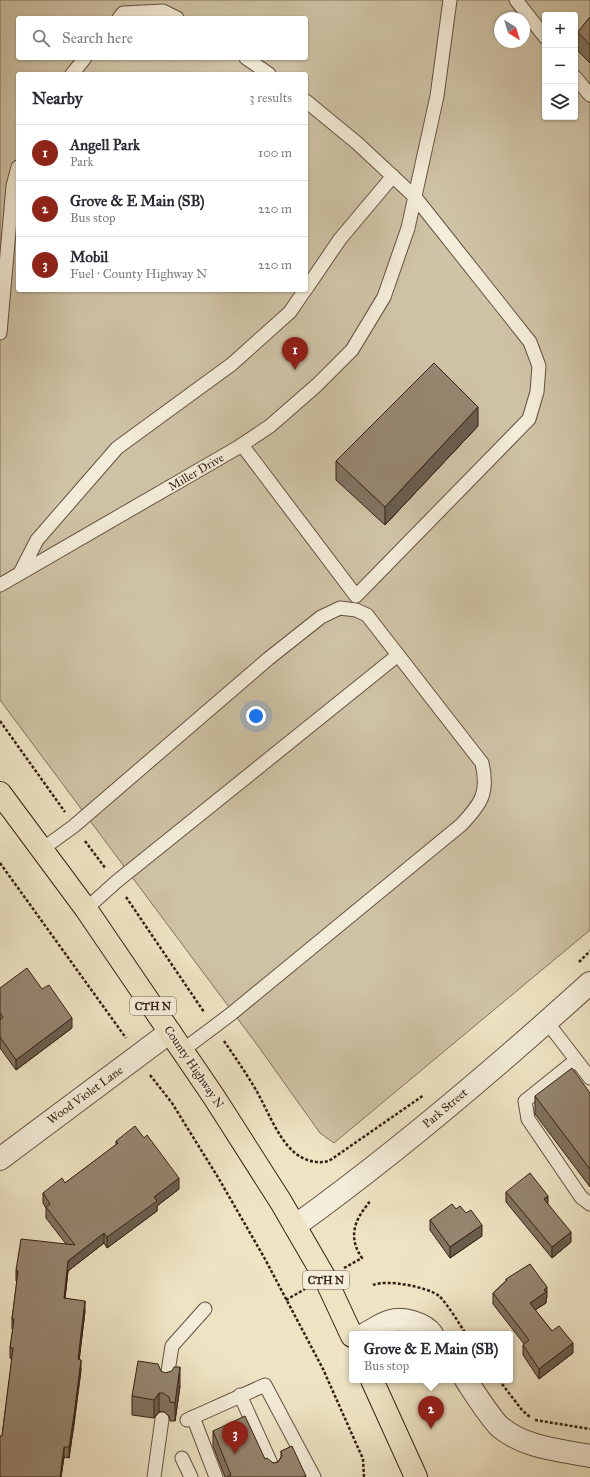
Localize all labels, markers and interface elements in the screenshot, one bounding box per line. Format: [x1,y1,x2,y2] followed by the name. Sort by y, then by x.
[494,12,530,48] north arrow
[542,12,578,120] map controls
[542,12,578,48] button: +
[16,16,308,60] search box
[30,27,52,49] icon: search
[62,29,133,47] text: Search here
[542,48,578,84] button: −
[542,84,578,120] button: layers
[32,88,83,109] text: Nearby
[249,90,292,106] text: 3 results
[70,136,140,154] text: Angell Park
[42,145,48,161] text: 1
[258,145,292,161] text: 100 m
[70,154,94,170] text: Park
[70,192,205,210] text: Grove & E Main (SB)
[42,201,48,217] text: 2
[258,201,292,217] text: 220 m
[70,210,116,226] text: Bus stop
[70,248,108,266] text: Mobil
[42,257,48,273] text: 3
[258,257,292,273] text: 220 m
[70,266,207,282] text: Fuel · County Highway N
[282,337,308,370] pin: 1
[166,450,226,494] street label: Miller Drive
[246,706,266,726] your location
[130,997,176,1015] road number: CTH N
[160,1023,227,1112] street label: County Highway N
[45,1063,125,1127] street label: Wood Violet Lane
[420,1085,471,1131] street label: Park Street
[303,1271,349,1289] road number: CTH N
[349,1331,513,1383] popup
[364,1340,498,1358] text: Grove & E Main (SB)
[364,1358,409,1374] text: Bus stop
[418,1396,444,1429] pin: 2
[222,1421,248,1454] pin: 3

